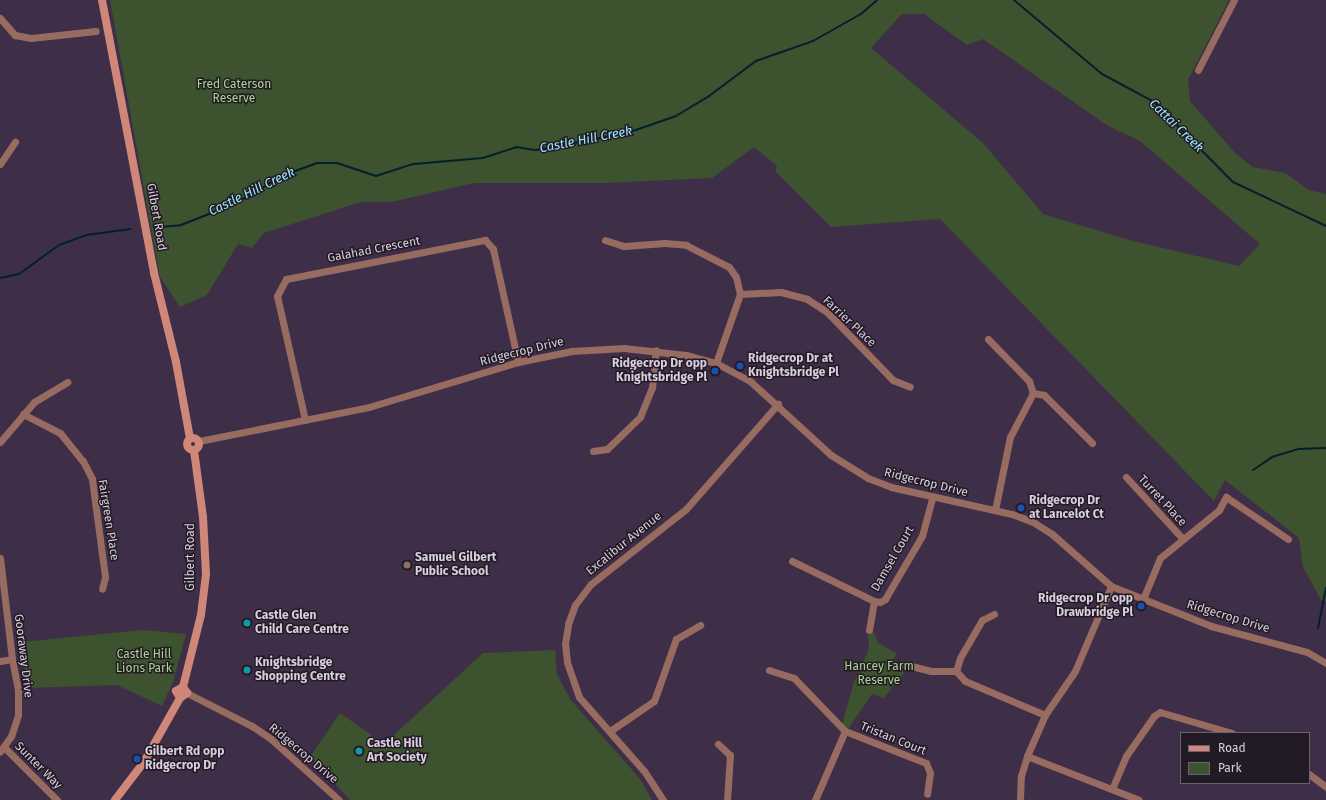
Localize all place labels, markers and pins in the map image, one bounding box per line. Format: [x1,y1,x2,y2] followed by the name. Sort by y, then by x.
[748,352,839,380] place label: Ridgecrop Dr at Knightsbridge Pl
[612,357,707,385] place label: Ridgecrop Dr opp Knightsbridge Pl
[735,361,745,371] marker: Ridgecrop Dr at Knightsbridge Pl
[710,366,720,376] marker: Ridgecrop Dr opp Knightsbridge Pl
[1029,494,1104,522] place label: Ridgecrop Dr at Lancelot Ct
[1016,503,1026,513] marker: Ridgecrop Dr at Lancelot Ct
[415,551,496,579] place label: Samuel Gilbert Public School
[402,560,412,570] marker: Samuel Gilbert Public School
[1038,592,1133,620] place label: Ridgecrop Dr opp Drawbridge Pl
[1136,601,1146,611] marker: Ridgecrop Dr opp Drawbridge Pl
[255,609,349,637] place label: Castle Glen Child Care Centre
[242,618,252,628] marker: Castle Glen Child Care Centre
[255,656,346,684] place label: Knightsbridge Shopping Centre
[242,665,252,675] marker: Knightsbridge Shopping Centre
[367,737,427,765] place label: Castle Hill Art Society
[145,745,224,773] place label: Gilbert Rd opp Ridgecrop Dr
[354,746,364,756] marker: Castle Hill Art Society
[132,754,142,764] marker: Gilbert Rd opp Ridgecrop Dr

